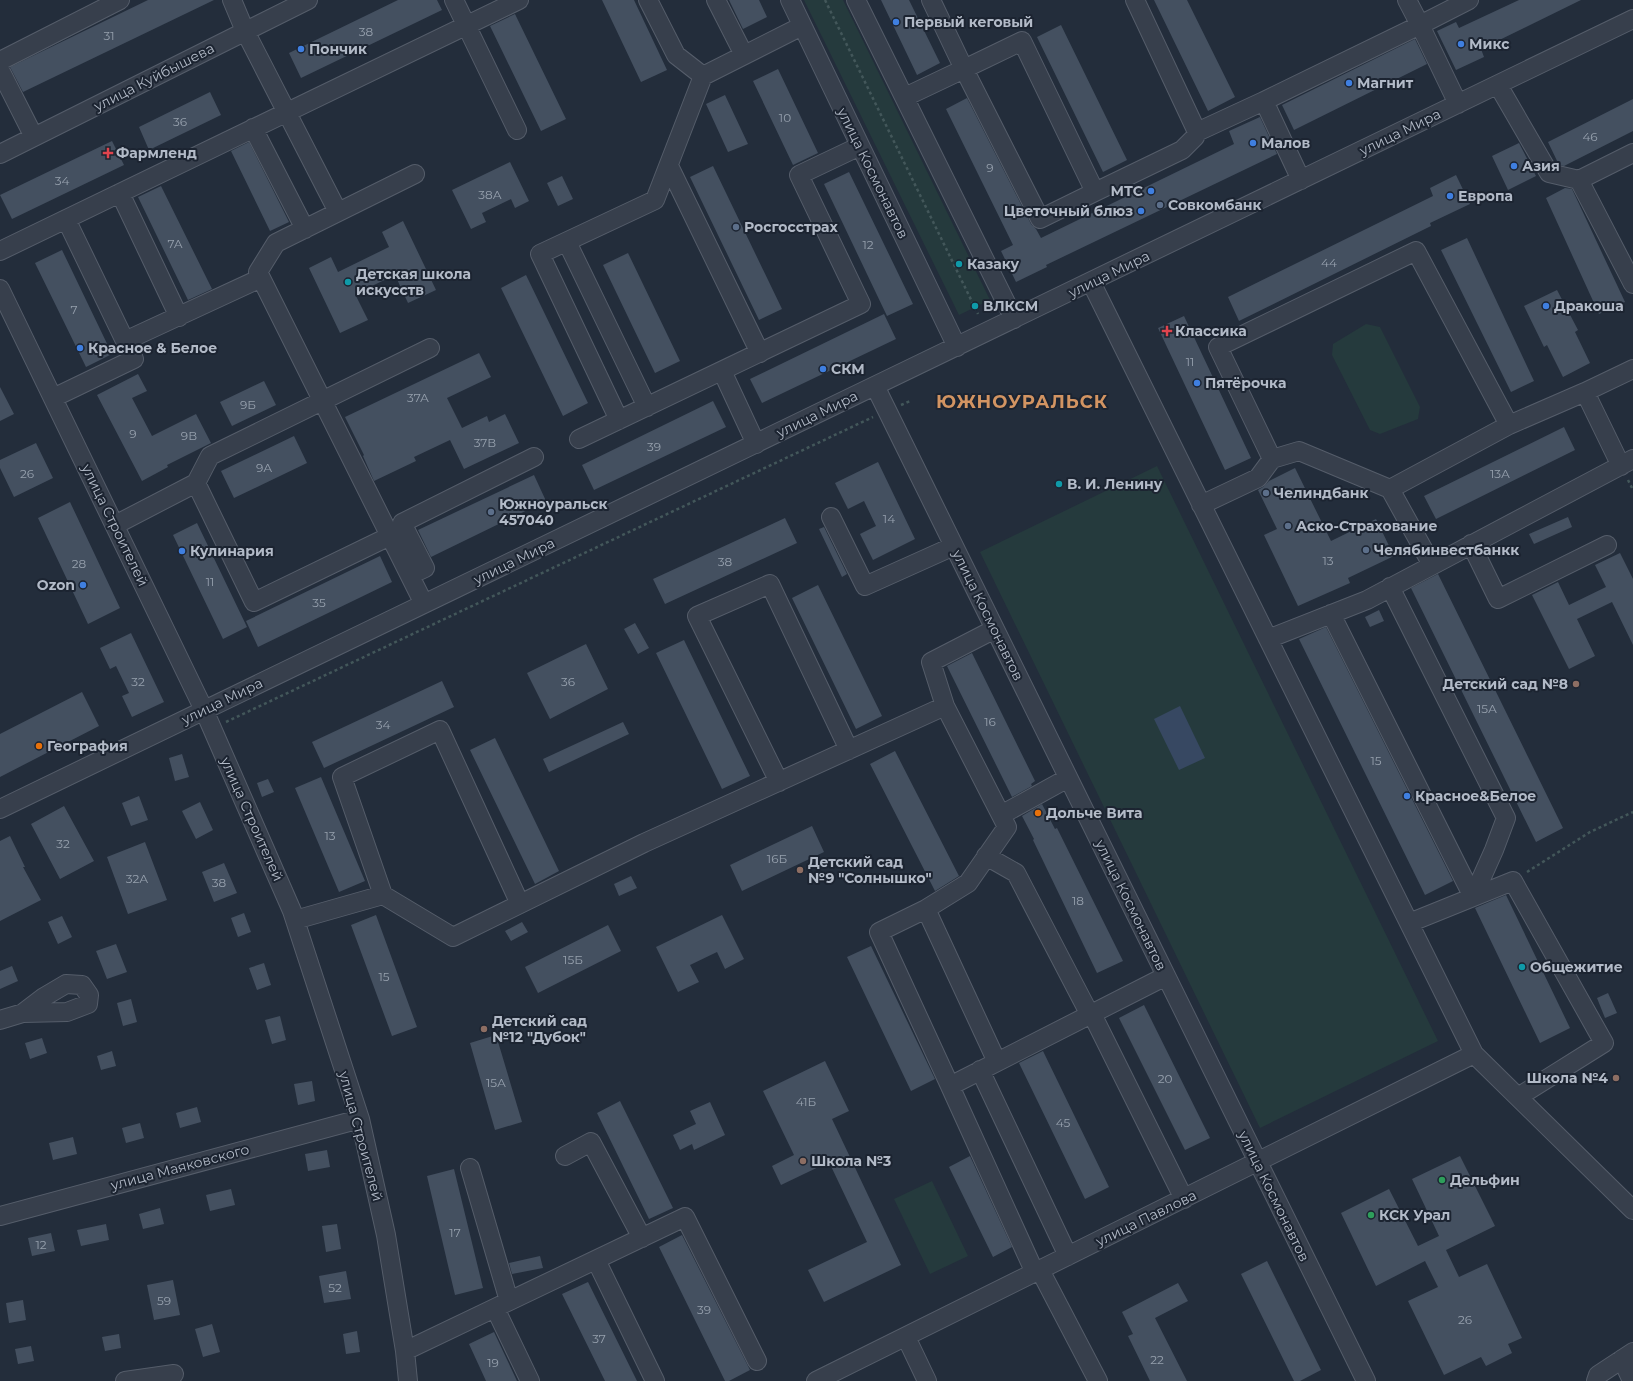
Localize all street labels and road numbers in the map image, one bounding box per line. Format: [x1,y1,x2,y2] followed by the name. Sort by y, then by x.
[90,39,217,116] street label: улица Куйбышева
[833,104,913,241] street label: улица Космонавтов
[1356,105,1444,160] street label: улица Мира
[1065,247,1153,302] street label: улица Мира
[773,387,861,442] street label: улица Мира
[77,460,152,589] street label: улица Строителей
[470,534,558,589] street label: улица Мира
[948,546,1028,683] street label: улица Космонавтов
[178,674,266,729] street label: улица Мира
[216,753,287,884] street label: улица Строителей
[1091,836,1171,973] street label: улица Космонавтов
[335,1068,387,1203] street label: улица Строителей
[1234,1127,1314,1264] street label: улица Космонавтов
[108,1140,251,1194] street label: улица Маяковского
[1092,1186,1199,1251] street label: улица Павлова

